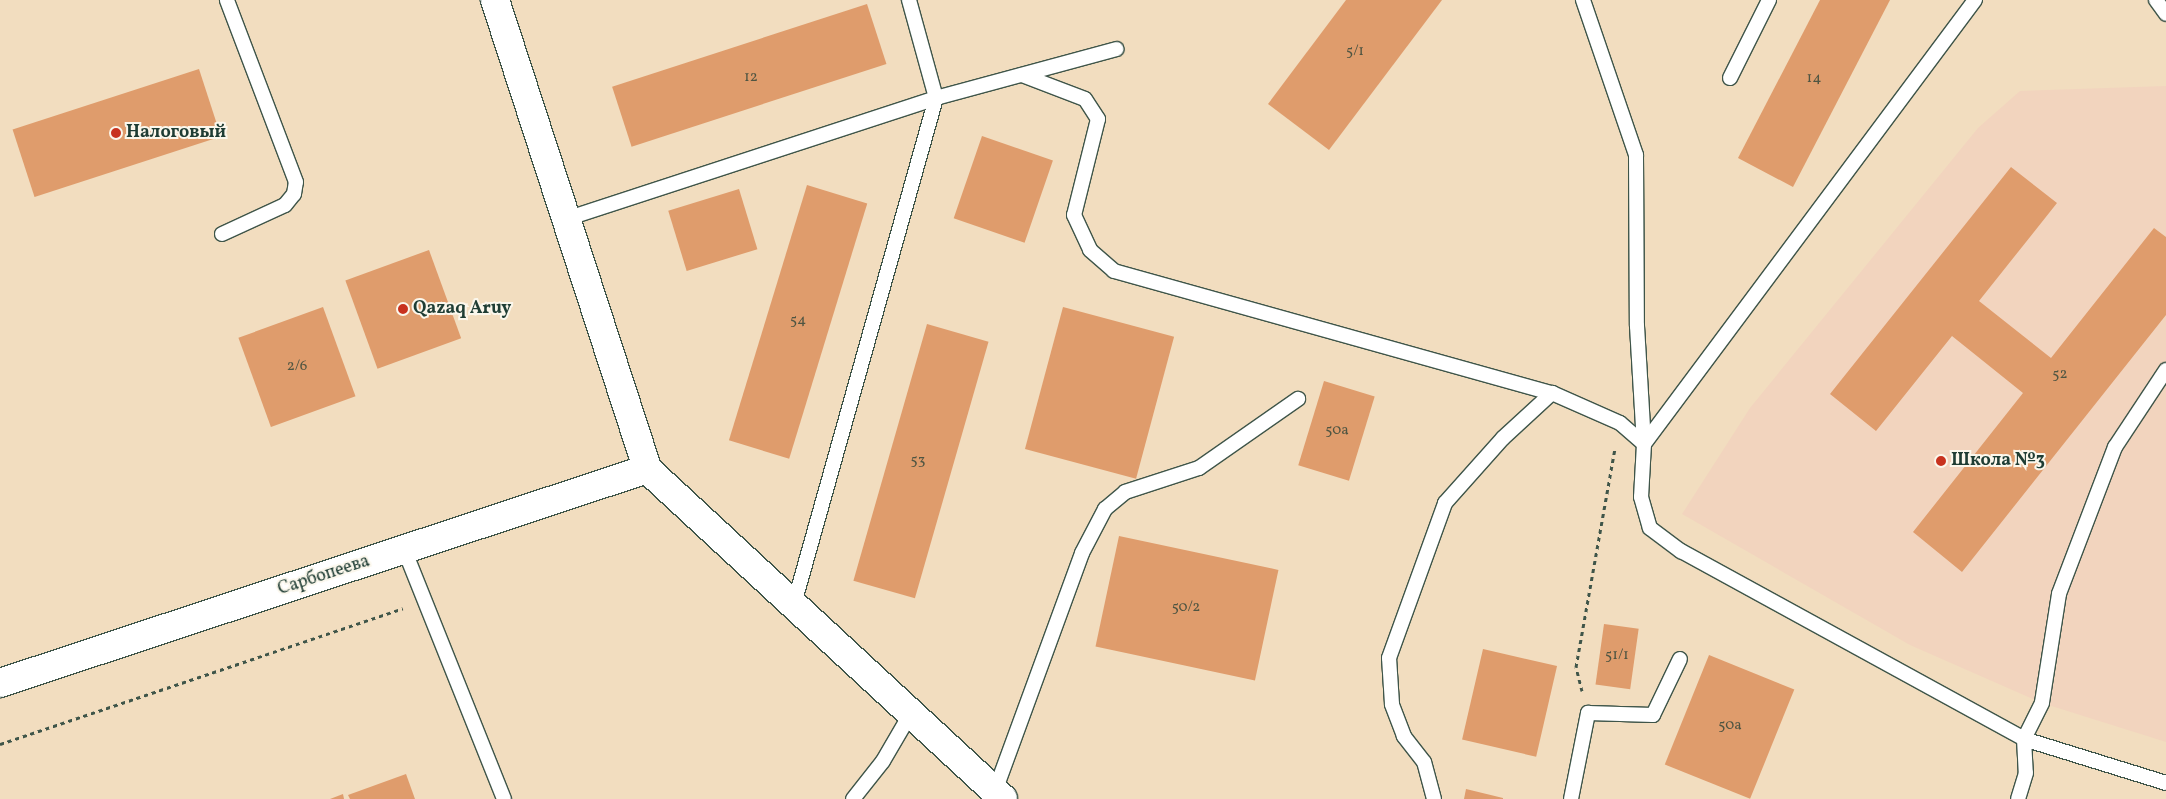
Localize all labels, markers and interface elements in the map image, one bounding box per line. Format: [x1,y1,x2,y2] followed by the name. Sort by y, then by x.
[1346,43,1364,61] house number: 5/1
[744,69,758,87] house number: 12
[1807,70,1821,88] house number: 14
[126,122,226,144] place label: Налоговый
[110,127,122,139] marker: Налоговый
[413,298,511,320] place label: Qazaq Aruy
[397,303,409,315] marker: Qazaq Aruy
[790,312,806,330] house number: 54
[287,358,307,376] house number: 2/6
[2052,366,2068,384] house number: 52
[1325,422,1349,440] house number: 50а
[1951,450,2045,472] place label: Школа №3
[911,452,925,470] house number: 53
[1935,455,1947,467] marker: Школа №3
[275,551,373,601] street label: Сарбопеева
[1172,599,1200,617] house number: 50/2
[1605,647,1629,665] house number: 51/1
[1718,717,1742,735] house number: 50а

